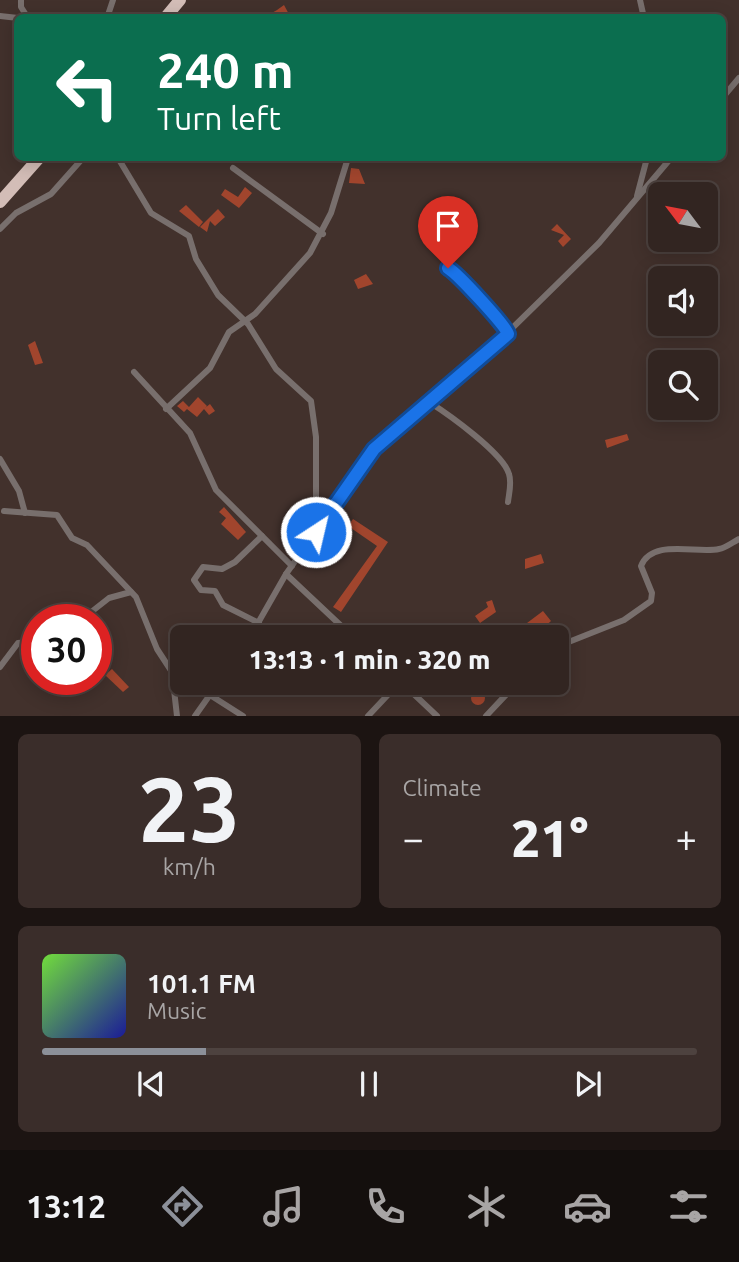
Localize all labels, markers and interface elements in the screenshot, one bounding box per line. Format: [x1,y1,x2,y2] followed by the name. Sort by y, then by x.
[42,42,133,133] icon: left
[157,42,294,97] text: 240 m
[157,100,281,136] text: Turn left
[648,182,718,252] north arrow
[648,182,718,420] map controls
[418,196,478,268] pin
[429,207,467,245] icon: arrive
[648,266,718,336] button: sound
[648,350,718,420] button: search
[279,495,353,569] position arrow
[21,604,112,695] speed limit sign: 30
[249,645,490,674] text: 13:13 · 1 min · 320 m
[138,757,241,859] text: 23
[403,775,482,800] text: Climate
[511,809,589,867] text: 21°
[403,817,424,859] text: −
[676,817,697,859] text: +
[163,854,216,879] text: km/h
[147,969,256,998] text: 101.1 FM
[147,998,206,1023] text: Music
[132,1065,170,1103] icon: previous
[350,1065,388,1103] icon: pause
[569,1065,607,1103] icon: next
[158,1182,207,1231] icon: directions
[259,1182,308,1231] icon: music
[361,1182,410,1231] icon: phone
[462,1182,511,1231] icon: climate
[563,1182,612,1231] icon: car
[664,1182,713,1231] icon: filters
[26,1188,106,1224] text: 13:12

